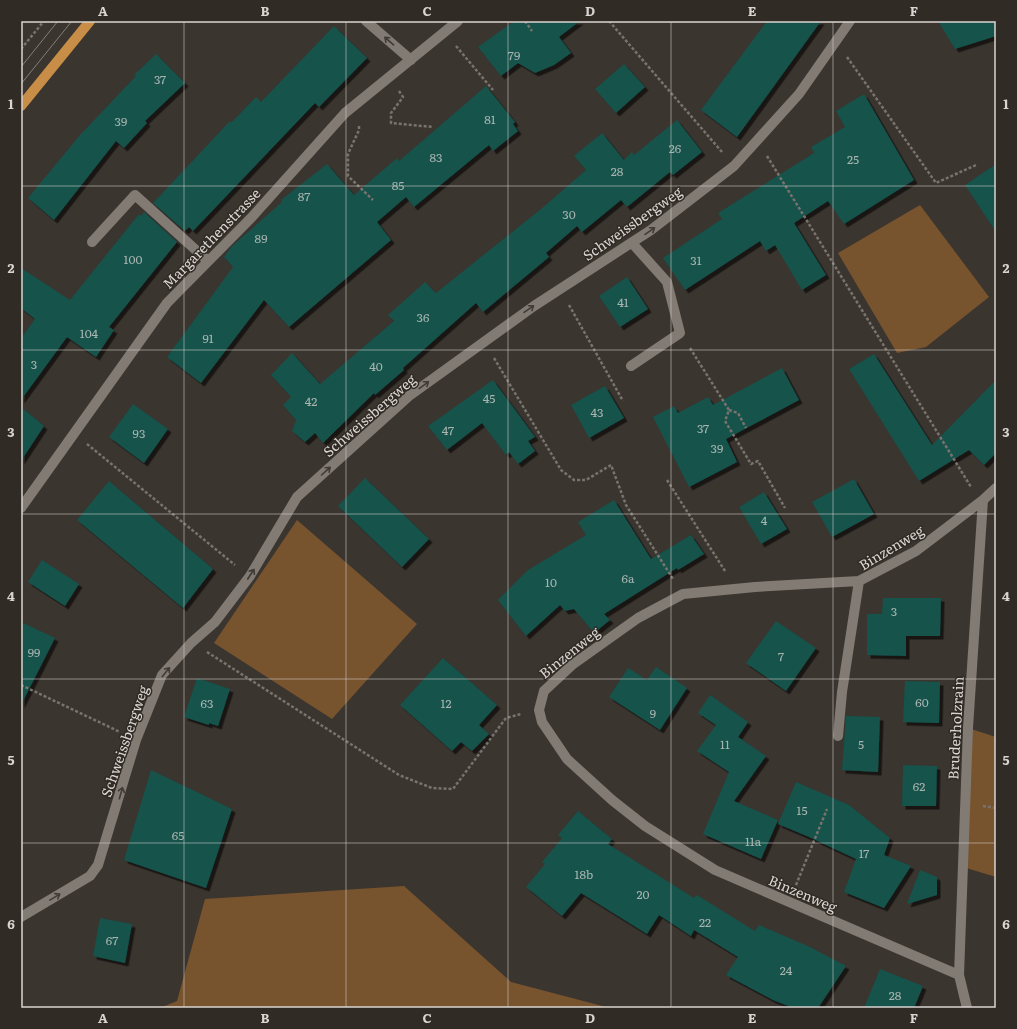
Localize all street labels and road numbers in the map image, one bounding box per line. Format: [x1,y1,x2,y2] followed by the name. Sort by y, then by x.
[578,181,686,265] street label: Schweissbergweg
[158,183,264,293] street label: Margarethenstrasse
[318,369,420,461] street label: Schweissbergweg
[855,520,927,574] street label: Binzenweg
[534,621,604,683] street label: Binzenweg
[942,676,968,780] street label: Bruderholzrain
[95,682,153,800] street label: Schweissbergweg
[766,870,841,916] street label: Binzenweg

